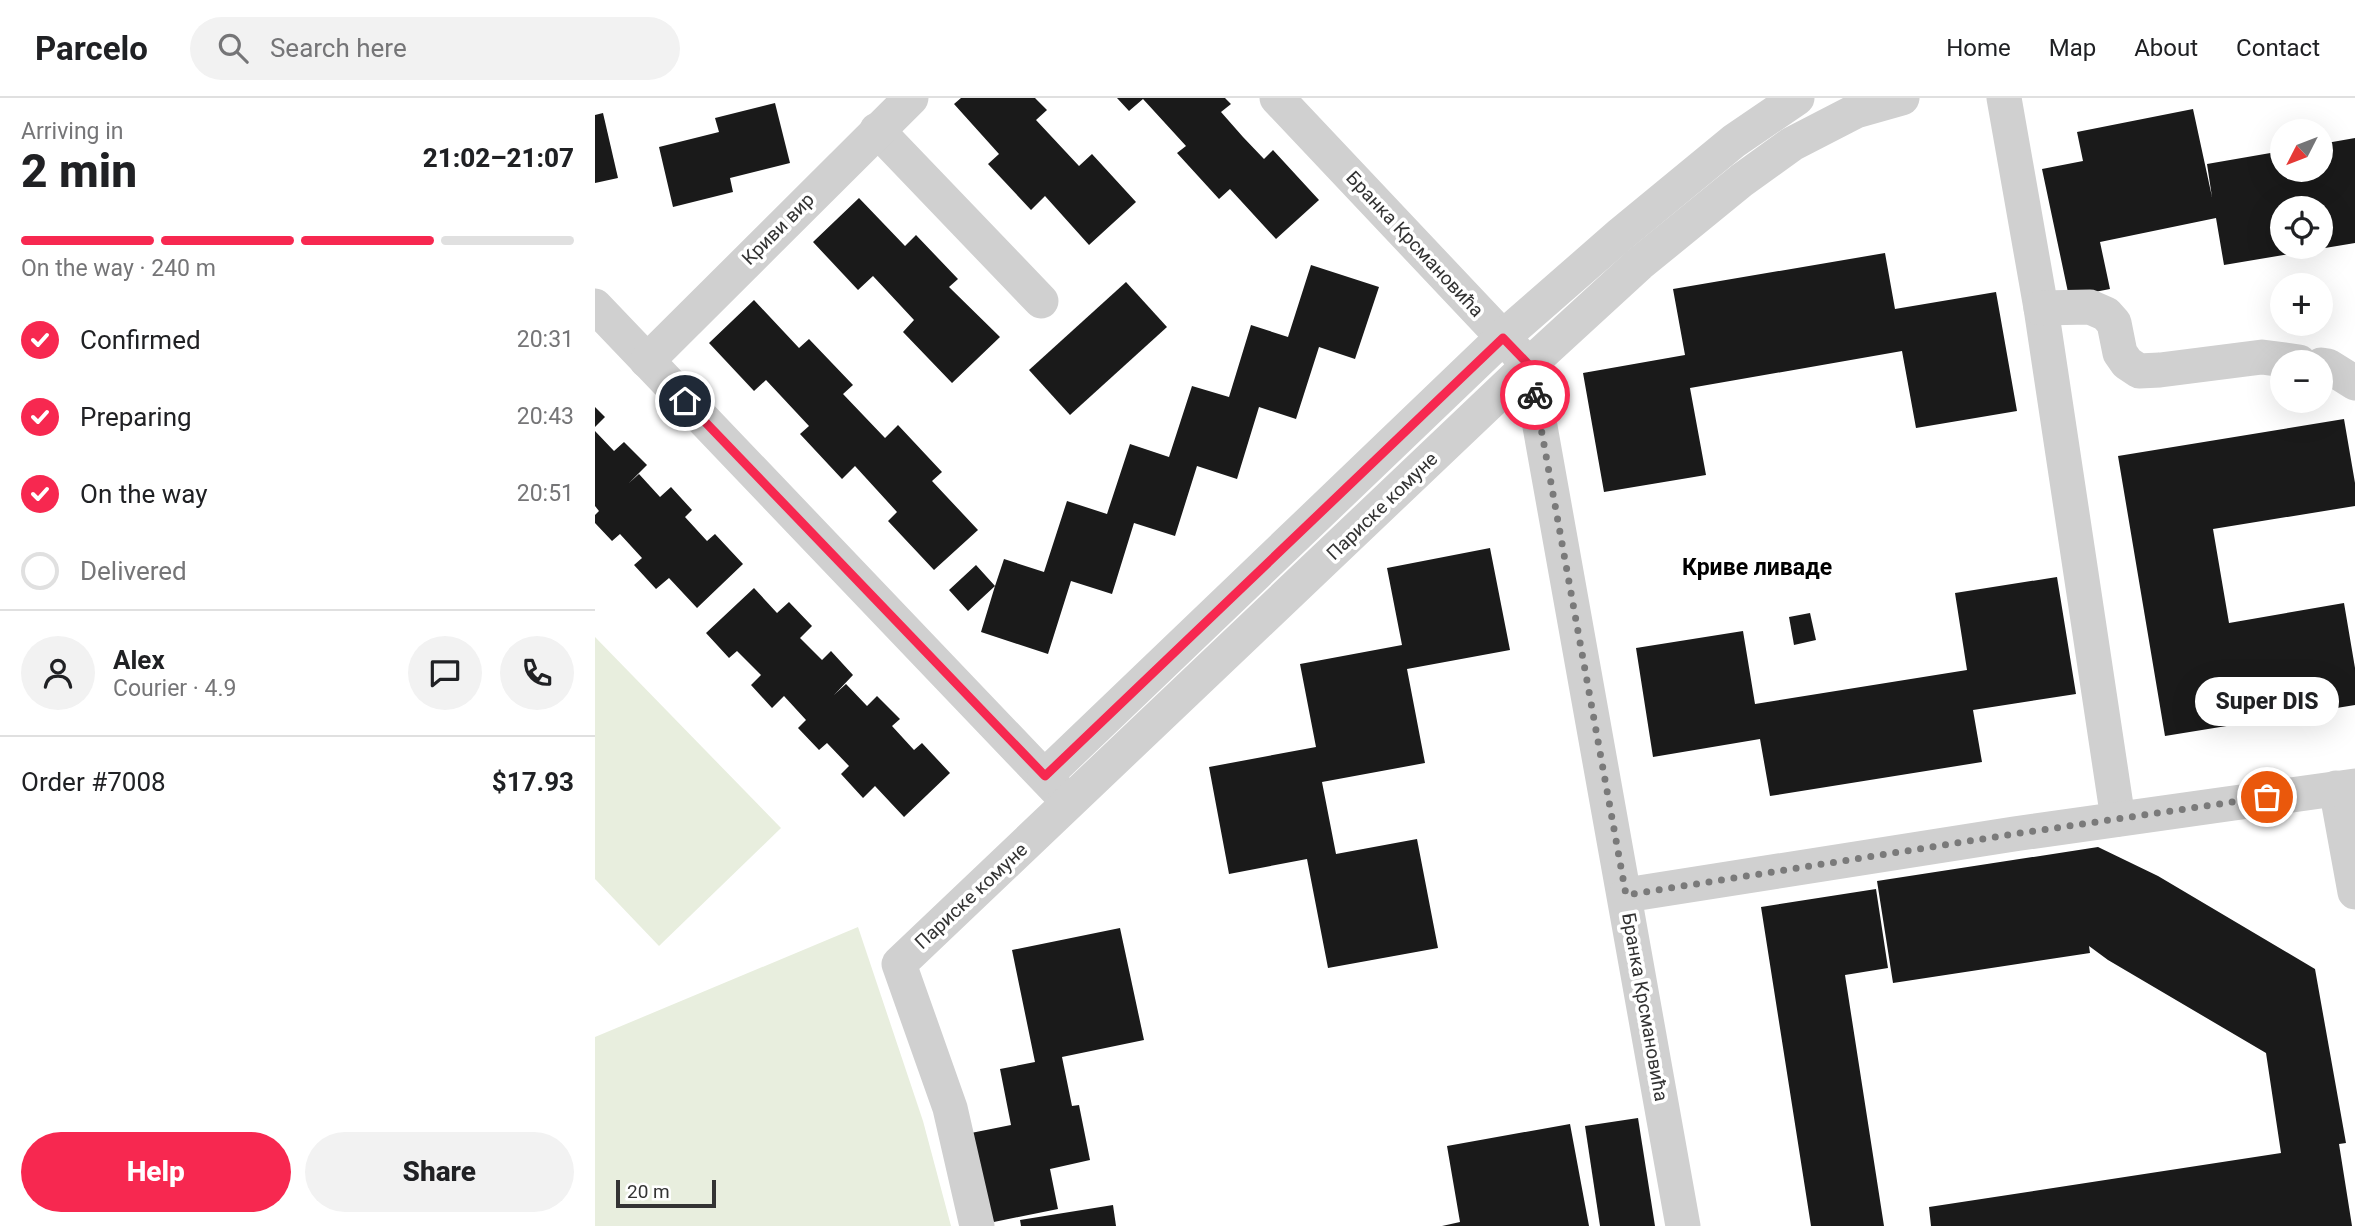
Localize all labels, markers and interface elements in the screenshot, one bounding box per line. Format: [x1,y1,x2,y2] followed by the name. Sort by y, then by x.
[190,17,680,80] search box
[35,29,148,68] text: Parcelo
[214,29,252,67] icon: search
[270,33,407,63] text: Search here
[1946,34,2011,62] text: Home
[2049,34,2096,62] text: Map
[2134,34,2198,62] text: About
[2236,34,2320,62] text: Contact
[21,118,124,145] text: Arriving in
[2270,119,2333,182] north arrow
[2270,119,2333,413] map controls
[423,143,574,173] text: 21:02–21:07
[21,144,137,198] text: 2 min
[1341,166,1489,322] street label: Бранка Крсмановића
[737,188,819,270] street label: Криви вир
[2270,196,2333,259] button: locate
[21,255,216,282] text: On the way · 240 m
[2270,273,2333,336] button: +
[21,321,59,359] icon: check
[80,325,201,355] text: Confirmed
[517,326,574,353] text: 20:31
[2270,350,2333,413] button: −
[1500,360,1570,430] courier
[655,371,715,431] pin
[1516,376,1554,414] icon: bike
[666,382,704,420] icon: home
[21,398,59,436] icon: check
[80,402,192,432] text: Preparing
[517,403,574,430] text: 20:43
[1322,447,1442,565] street label: Париске комуне
[21,475,59,513] icon: check
[80,479,208,509] text: On the way
[517,480,574,507] text: 20:51
[1682,554,1832,581] district label: Криве ливаде
[80,556,187,586] text: Delivered
[21,636,95,710] button: person
[408,636,482,710] button: chat
[500,636,574,710] button: phone
[113,645,165,675] text: Alex
[113,675,236,702] text: Courier · 4.9
[2195,678,2339,727] callout: Super DIS
[2216,688,2318,715] text: Super DIS
[21,767,166,797] text: Order #7008
[492,767,574,797] text: $17.93
[2237,767,2297,827] pin
[2248,778,2286,816] icon: bag
[910,838,1032,954] street label: Париске комуне
[1617,911,1673,1103] street label: Бранка Крсмановића
[21,1132,291,1212] button: Help
[305,1132,574,1212] button: Share
[616,1177,716,1209] scale bar
[627,1180,670,1203] text: 20 m

